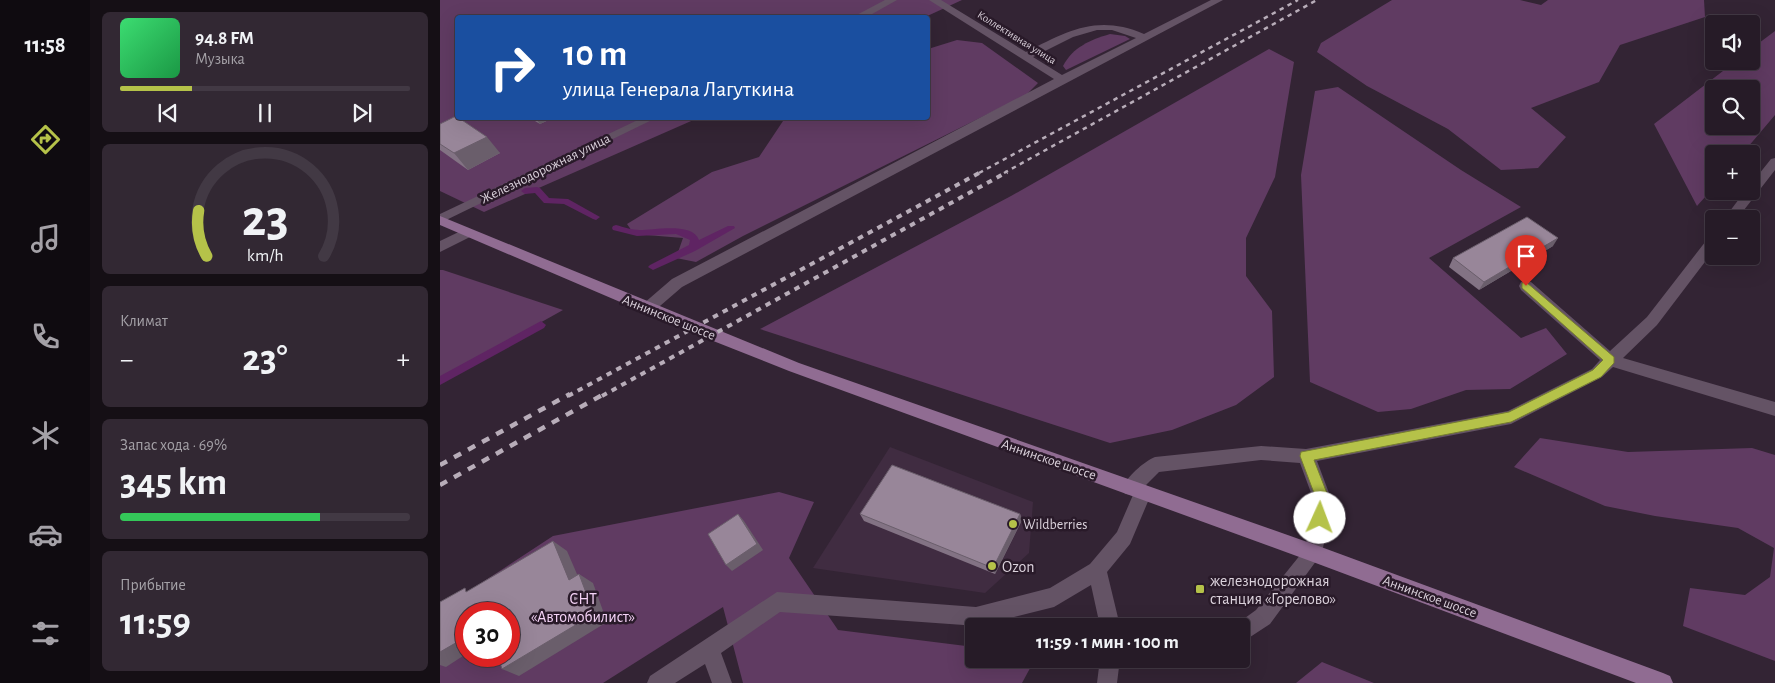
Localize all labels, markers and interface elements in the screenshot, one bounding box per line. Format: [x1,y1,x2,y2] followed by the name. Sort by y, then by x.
[976,9,1058,66] street label: Коллективная улица
[1705,15,1760,265] map controls
[1705,15,1760,70] button: sound
[195,29,254,48] text: 94.8 FM
[24,34,66,56] text: 11:58
[480,35,545,100] icon: right
[563,37,627,72] text: 10 m
[195,51,245,67] text: Музыка
[563,78,794,100] text: улица Генерала Лагуткина
[1705,80,1760,135] button: search
[154,99,182,127] icon: previous
[251,99,279,127] icon: pause
[348,99,376,127] icon: next
[28,122,63,157] icon: directions
[478,131,613,206] street label: Железнодорожная улица
[1705,145,1760,200] button: +
[242,193,288,245] text: 23
[1705,210,1760,265] button: −
[28,221,63,256] icon: music
[1505,235,1547,286] pin
[1512,242,1540,270] icon: arrive
[247,247,283,265] text: km/h
[620,293,717,343] street label: Аннинское шоссе
[120,313,168,329] text: Климат
[28,319,63,354] icon: phone
[242,340,288,378] text: 23°
[120,346,133,374] text: −
[397,346,410,374] text: +
[28,418,63,453] icon: climate
[120,437,227,453] text: Запас хода · 69%
[999,437,1098,483] street label: Аннинское шоссе
[120,464,227,502] text: 345 km
[1293,491,1345,543] position arrow
[28,517,63,552] icon: car
[1007,518,1019,530] marker: Wildberries
[1023,518,1087,532] place label: Wildberries
[1002,559,1034,575] place label: Ozon
[986,560,998,572] marker: Ozon
[1210,573,1336,607] place label: железнодорожная станция «Горелово»
[1381,573,1479,620] street label: Аннинское шоссе
[120,577,186,593] text: Прибытие
[1194,583,1206,595] marker: железнодорожная станция «Горелово»
[531,591,635,625] park label: СНТ «Автомобилист»
[455,602,520,667] speed limit sign: 30
[120,604,191,642] text: 11:59
[28,616,63,651] icon: filters
[1036,633,1179,652] text: 11:59 · 1 мин · 100 m

